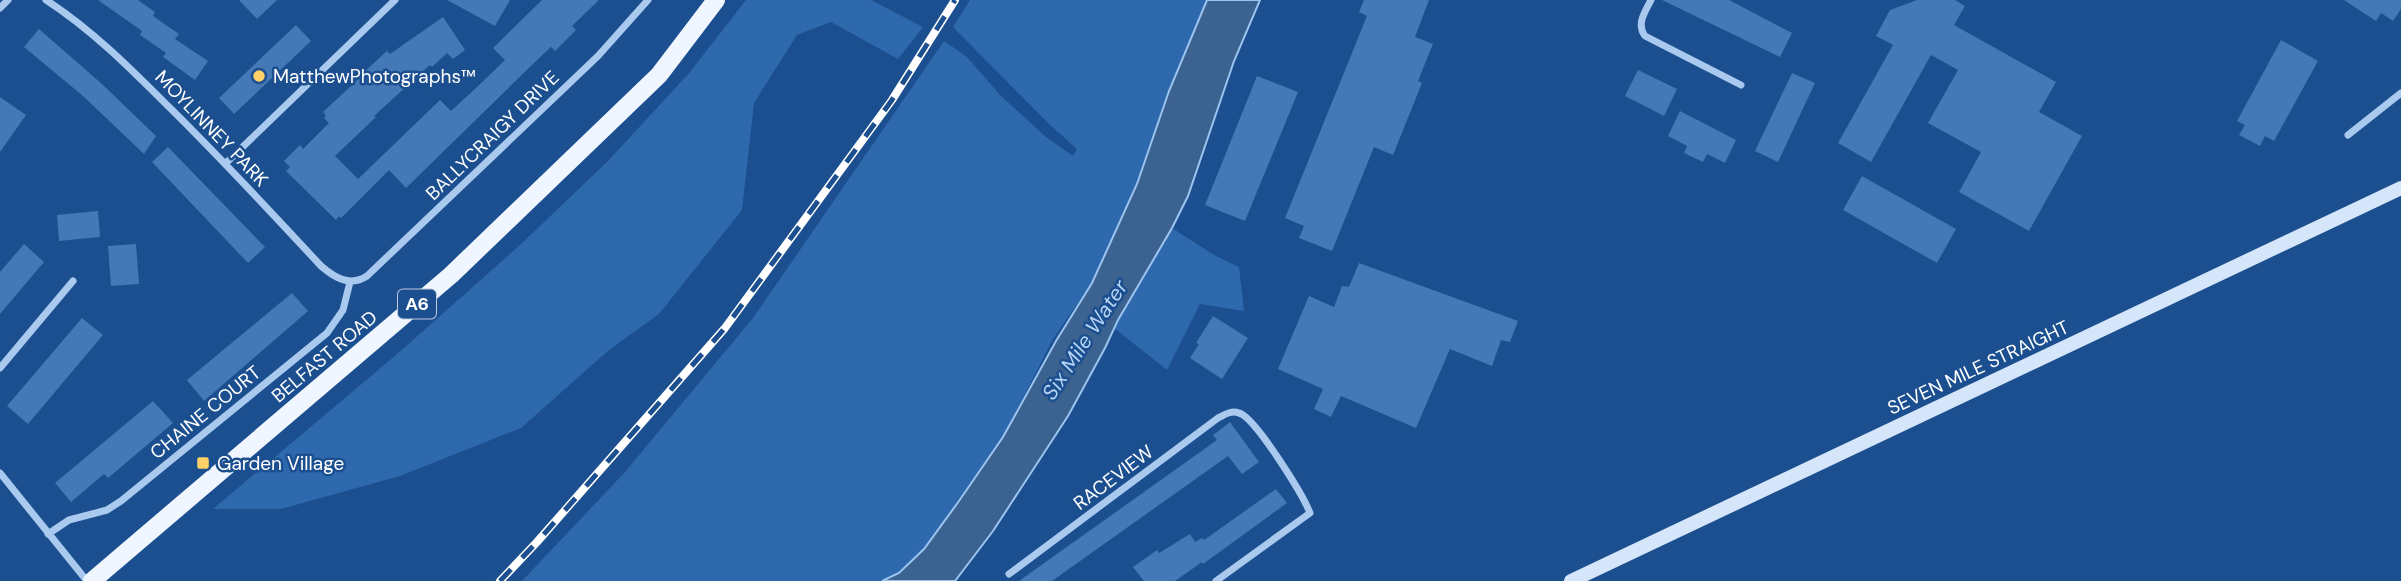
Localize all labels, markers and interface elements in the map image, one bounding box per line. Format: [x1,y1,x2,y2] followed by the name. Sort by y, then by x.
[273,64,476,89] place label: MatthewPhotographs™
[150,65,274,192] street label: MOYLINNEY PARK
[420,65,564,205] street label: BALLYCRAIGY DRIVE
[251,68,267,84] marker: MatthewPhotographs™
[1036,274,1135,405] water label: Six Mile Water
[398,290,436,318] road number: A6
[266,305,382,408] street label: BELFAST ROAD
[1884,314,2073,420] street label: SEVEN MILE STRAIGHT
[145,360,266,465] street label: CHAINE COURT
[1068,439,1158,516] street label: RACEVIEW
[217,451,344,476] place label: Garden Village
[195,455,211,471] marker: Garden Village

